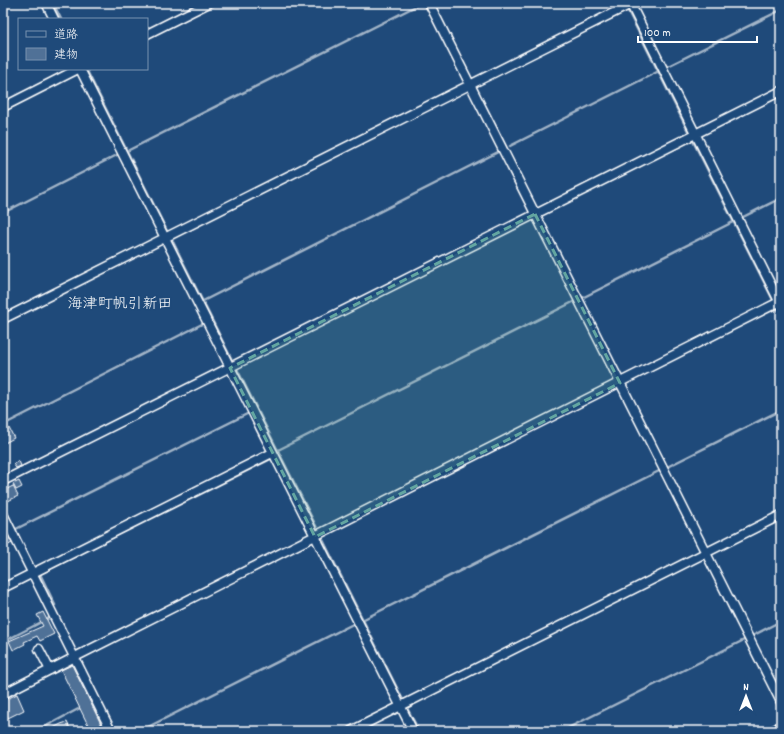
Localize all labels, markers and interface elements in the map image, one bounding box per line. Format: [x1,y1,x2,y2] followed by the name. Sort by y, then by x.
[18,18,148,70] legend
[638,18,757,44] scale bar
[644,25,671,42] text: 100 m
[54,27,78,44] text: 道路
[54,47,78,64] text: 建物
[67,294,173,316] district label: 海津町帆引新田
[726,676,766,716] north arrow
[743,680,749,696] text: N

